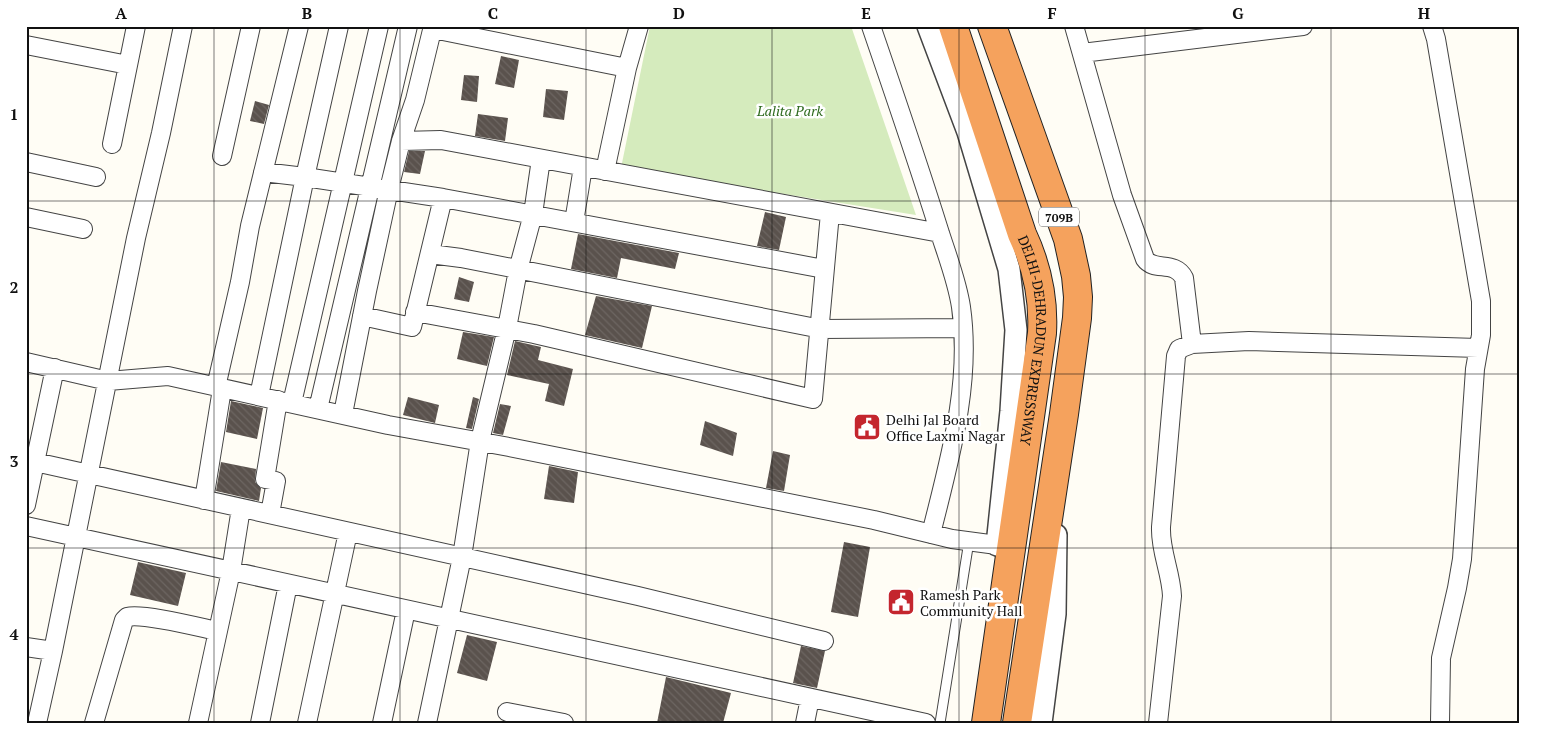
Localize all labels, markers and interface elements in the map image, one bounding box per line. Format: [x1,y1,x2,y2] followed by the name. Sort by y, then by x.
[115,2,127,24] text: A
[302,2,312,24] text: B
[488,2,498,24] text: C
[673,2,685,24] text: D
[861,2,871,24] text: E
[1047,2,1057,24] text: F
[1232,2,1244,24] text: G
[1418,2,1430,24] text: H
[756,101,823,120] park label: Lalita Park
[9,103,19,125] text: 1
[1039,208,1079,226] road number: 709B
[1014,232,1052,448] street label: DELHI-DEHRADUN EXPRESSWAY
[9,276,19,298] text: 2
[886,410,1006,445] place label: Delhi Jal Board Office Laxmi Nagar
[852,412,882,442] public building icon: Delhi Jal Board Office Laxmi Nagar
[9,450,19,472] text: 3
[920,585,1023,620] place label: Ramesh Park Community Hall
[886,587,916,617] public building icon: Ramesh Park Community Hall
[9,623,19,645] text: 4

